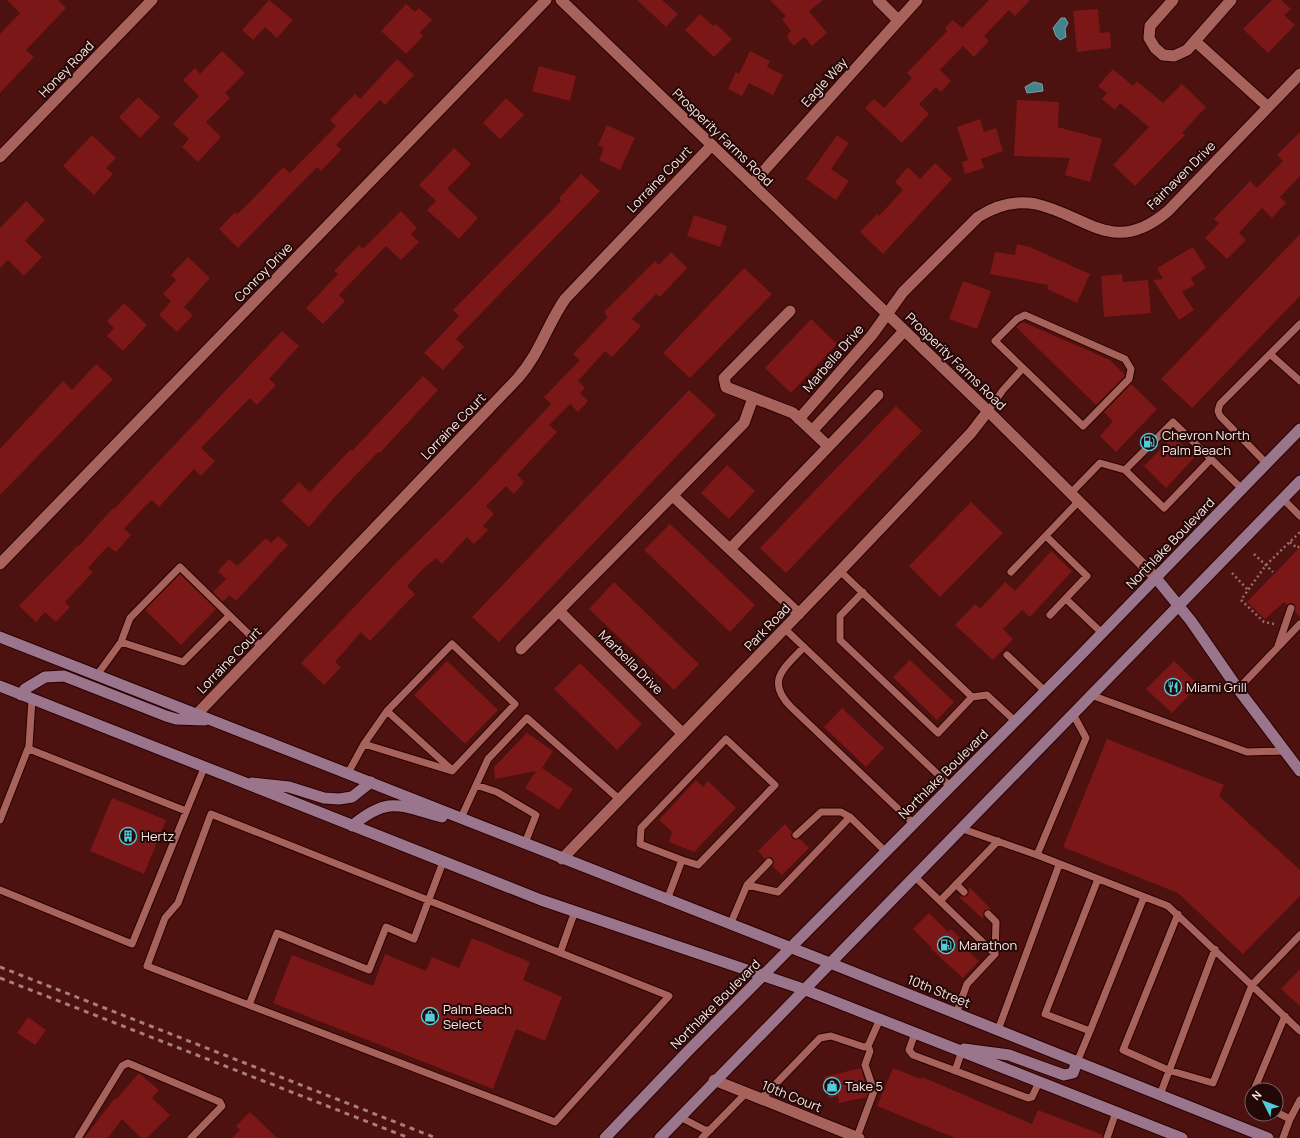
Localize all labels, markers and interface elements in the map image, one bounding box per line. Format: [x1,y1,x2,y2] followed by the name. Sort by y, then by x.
[35,37,97,101] street label: Honey Road
[797,53,851,111] street label: Eagle Way
[669,84,777,190] street label: Prosperity Farms Road
[1143,136,1220,213] street label: Fairhaven Drive
[623,142,695,216] street label: Lorraine Court
[230,238,296,306] street label: Conroy Drive
[902,308,1010,414] street label: Prosperity Farms Road
[799,320,868,396] street label: Marbella Drive
[417,389,489,463] street label: Lorraine Court
[1162,426,1250,459] place label: Chevron North Palm Beach
[1139,432,1159,452] fuel station icon: Chevron North Palm Beach
[1122,493,1218,593] street label: Northlake Boulevard
[740,599,794,655] street label: Park Road
[193,623,265,697] street label: Lorraine Court
[595,626,667,698] street label: Marbella Drive
[1163,677,1183,697] restaurant icon: Miami Grill
[1186,678,1247,696] place label: Miami Grill
[894,725,992,823] street label: Northlake Boulevard
[118,826,138,846] building icon: Hertz
[141,827,174,845] place label: Hertz
[936,935,956,955] fuel station icon: Marathon
[959,936,1017,954] place label: Marathon
[666,955,764,1053] street label: Northlake Boulevard
[905,970,973,1012] street label: 10th Street
[443,1000,512,1033] place label: Palm Beach Select
[420,1006,440,1026] shop icon: Palm Beach Select
[759,1076,825,1116] street label: 10th Court
[822,1076,842,1096] shop icon: Take 5
[845,1077,883,1095] place label: Take 5
[1244,1082,1284,1122] north arrow
[1248,1087,1264,1103] text: N

